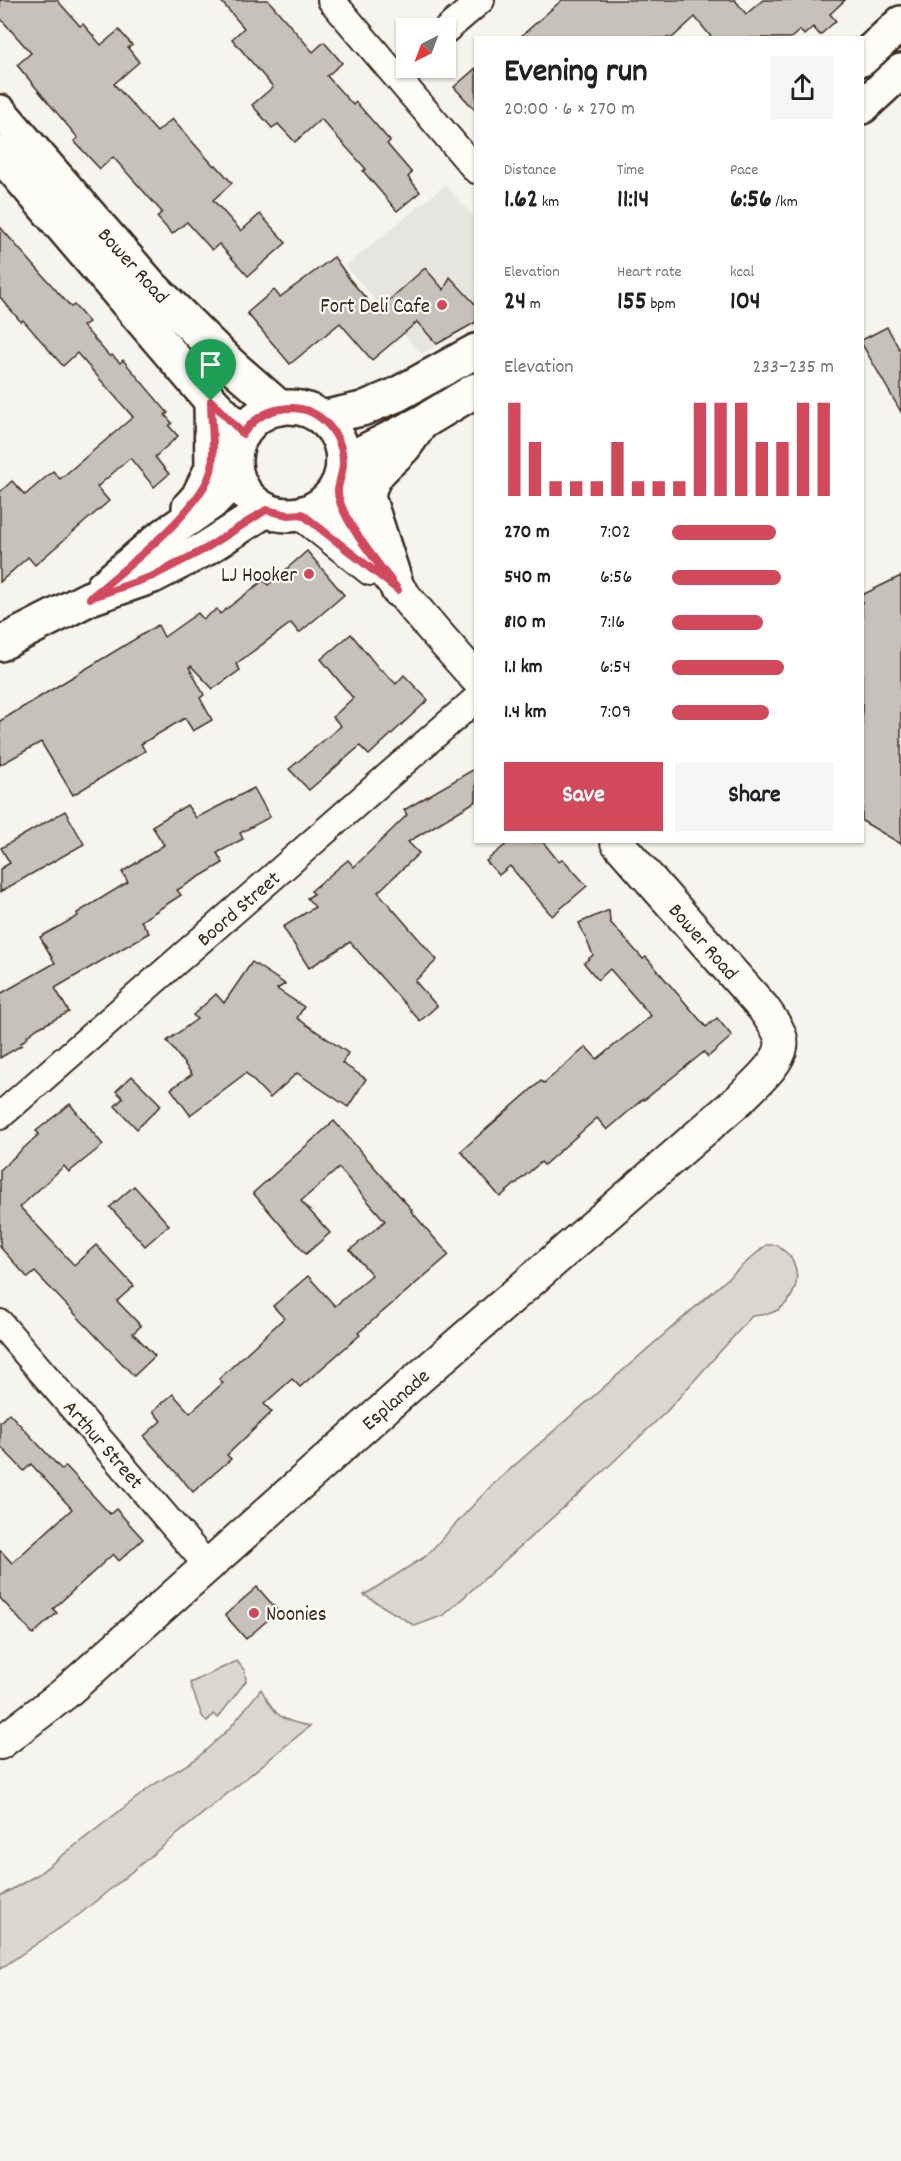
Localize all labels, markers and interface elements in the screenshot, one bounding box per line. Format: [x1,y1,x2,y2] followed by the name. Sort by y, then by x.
[396,18,456,78] north arrow
[396,18,456,78] map controls
[504,50,648,97] text: Evening run
[771,56,834,119] button: share
[504,96,635,124] text: 20:00 · 6 × 270 m
[504,159,556,182] text: Distance
[617,159,644,182] text: Time
[730,159,758,182] text: Pace
[504,182,538,219] text: 1.62
[617,182,649,219] text: 11:14
[730,182,772,219] text: 6:56
[538,191,559,214] text: km
[772,191,798,214] text: /km
[89,222,174,312] street label: Bower Road
[504,261,560,284] text: Elevation
[617,261,682,284] text: Heart rate
[730,261,754,284] text: kcal
[504,284,526,321] text: 24
[617,284,647,321] text: 155
[730,284,761,321] text: 104
[320,293,430,323] place label: Fort Deli Cafe
[526,293,541,316] text: m
[647,293,676,316] text: bpm
[435,298,449,312] marker: Fort Deli Cafe
[185,339,236,401] pin
[194,348,227,381] icon: arrive
[504,354,574,382] text: Elevation
[752,354,834,382] text: 233–235 m
[504,519,550,547] text: 270 m
[600,519,631,547] text: 7:02
[221,562,297,592] place label: LJ Hooker
[504,564,551,592] text: 540 m
[600,564,632,592] text: 6:56
[302,567,316,581] marker: LJ Hooker
[504,609,546,637] text: 810 m
[600,609,625,637] text: 7:16
[504,654,543,682] text: 1.1 km
[600,654,631,682] text: 6:54
[504,699,547,727] text: 1.4 km
[600,699,631,727] text: 7:09
[504,762,663,831] button: Save
[675,762,834,831] button: Share
[192,865,289,955] street label: Boord Street
[660,898,744,988] street label: Bower Road
[356,1363,438,1439] street label: Esplanade
[55,1395,149,1497] street label: Arthur Street
[266,1601,327,1631] place label: Noonies
[247,1606,261,1620] marker: Noonies

